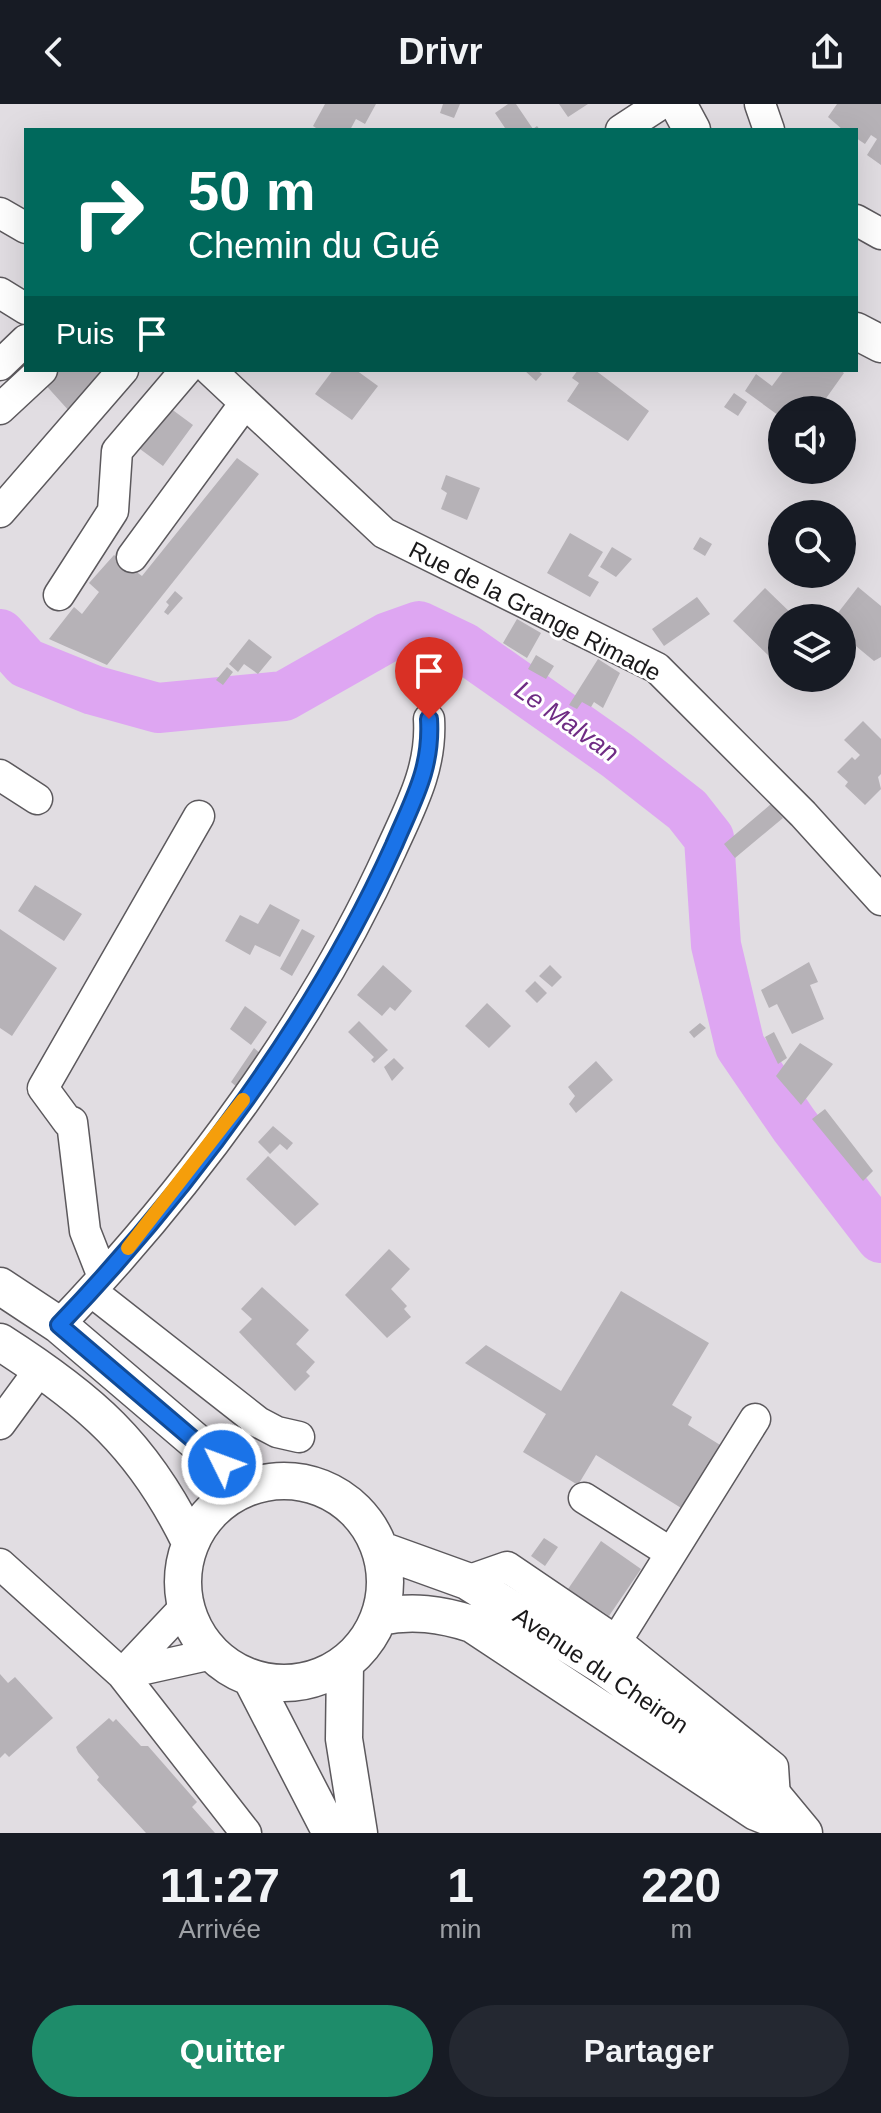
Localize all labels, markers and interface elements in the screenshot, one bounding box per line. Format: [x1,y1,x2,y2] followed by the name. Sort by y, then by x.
[32,30,76,74] icon: back
[805,30,849,74] icon: share
[398,31,483,72] text: Drivr
[188,159,316,222] text: 50 m
[56,160,160,264] icon: right
[188,225,440,266] text: Chemin du Gué
[130,312,174,356] icon: arrive
[56,317,114,350] text: Puis
[768,396,856,692] map controls
[768,396,856,484] button: sound
[768,500,856,588] button: search
[405,536,665,686] street label: Rue de la Grange Rimade
[768,604,856,692] button: layers
[395,637,463,719] pin
[407,649,451,693] icon: arrive
[509,674,625,768] water label: Le Malvan
[180,1422,264,1506] position arrow
[508,1601,694,1739] street label: Avenue du Cheiron
[160,1859,280,1912] text: 11:27
[447,1859,474,1912] text: 1
[641,1859,721,1912] text: 220
[179,1914,261,1944] text: Arrivée
[440,1914,481,1944] text: min
[670,1914,692,1944] text: m
[32,2005,433,2097] button: Quitter
[449,2005,849,2097] button: Partager

